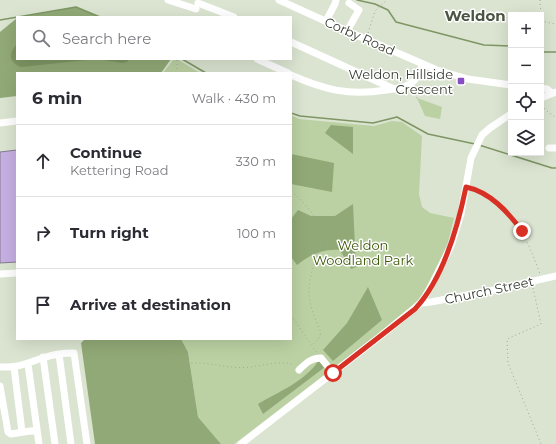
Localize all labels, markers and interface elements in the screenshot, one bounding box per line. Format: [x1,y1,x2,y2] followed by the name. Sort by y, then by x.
[444,6,506,25] district label: Weldon
[508,12,544,156] map controls
[508,12,544,48] button: +
[322,13,398,59] street label: Corby Road
[16,16,292,60] search box
[30,27,52,49] icon: search
[62,29,151,48] text: Search here
[508,48,544,84] button: −
[348,66,453,97] place label: Weldon, Hillside Crescent
[456,76,466,86] marker: Weldon, Hillside Crescent
[508,84,544,120] button: locate
[32,88,82,108] text: 6 min
[192,90,276,106] text: Walk · 430 m
[508,120,544,156] button: layers
[70,143,142,162] text: Continue
[32,150,54,172] icon: ahead
[236,153,276,169] text: 330 m
[70,162,168,178] text: Kettering Road
[32,222,54,244] icon: right
[513,222,531,240] route end
[70,223,149,242] text: Turn right
[237,225,276,241] text: 100 m
[313,237,414,268] park label: Weldon Woodland Park
[443,273,535,307] street label: Church Street
[32,294,54,316] icon: arrive
[70,295,231,314] text: Arrive at destination
[324,364,342,382] route start

